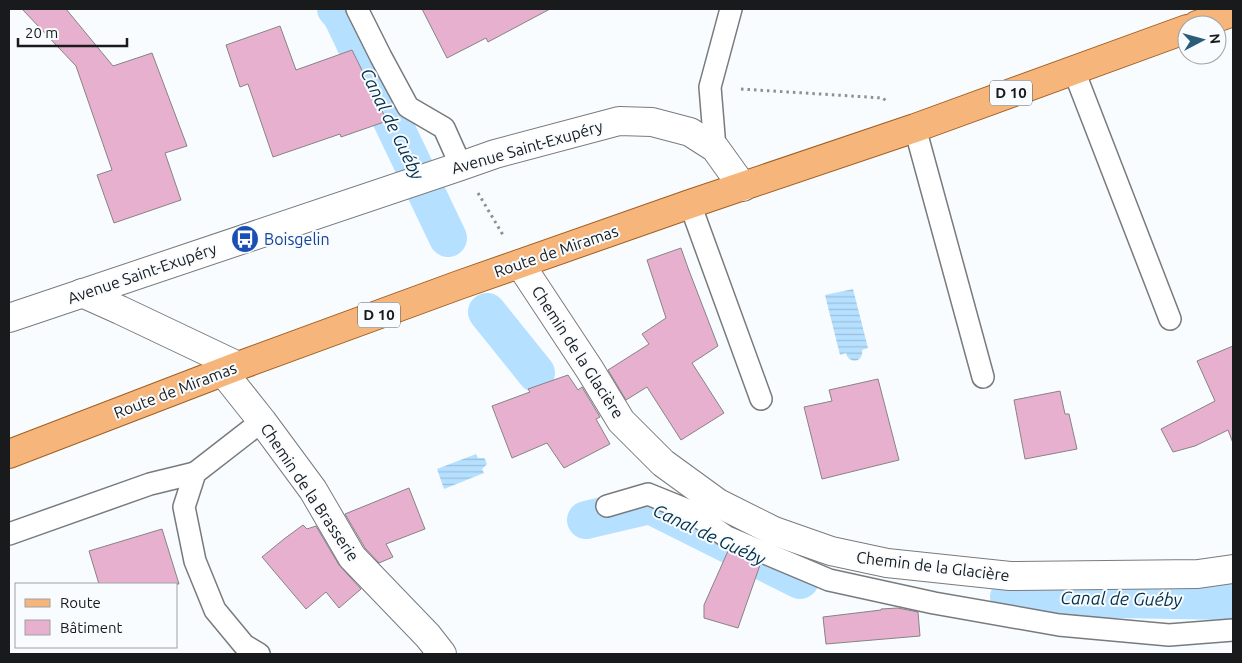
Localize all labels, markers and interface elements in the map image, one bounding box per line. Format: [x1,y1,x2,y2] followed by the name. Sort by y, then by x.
[18,15,126,47] scale bar
[1177,15,1227,65] north arrow
[25,24,58,41] text: 20 m
[1206,33,1223,45] text: N
[357,65,429,183] water label: Canal de Guéby
[990,80,1032,106] road number: D 10
[449,117,605,177] street label: Avenue Saint-Exupéry
[492,221,620,281] street label: Route de Miramas
[230,224,260,254] bus stop icon: Boisgelin
[264,230,330,248] place label: Boisgelin
[65,239,219,307] street label: Avenue Saint-Exupéry
[528,282,628,422] street label: Chemin de la Glacière
[358,302,400,328] road number: D 10
[111,358,239,422] street label: Route de Miramas
[257,420,363,564] street label: Chemin de la Brasserie
[650,499,769,569] water label: Canal de Guéby
[855,548,1011,584] street label: Chemin de la Glacière
[15,583,178,648] legend
[1060,587,1182,609] water label: Canal de Guéby
[60,594,101,611] text: Route
[60,619,123,636] text: Bâtiment

